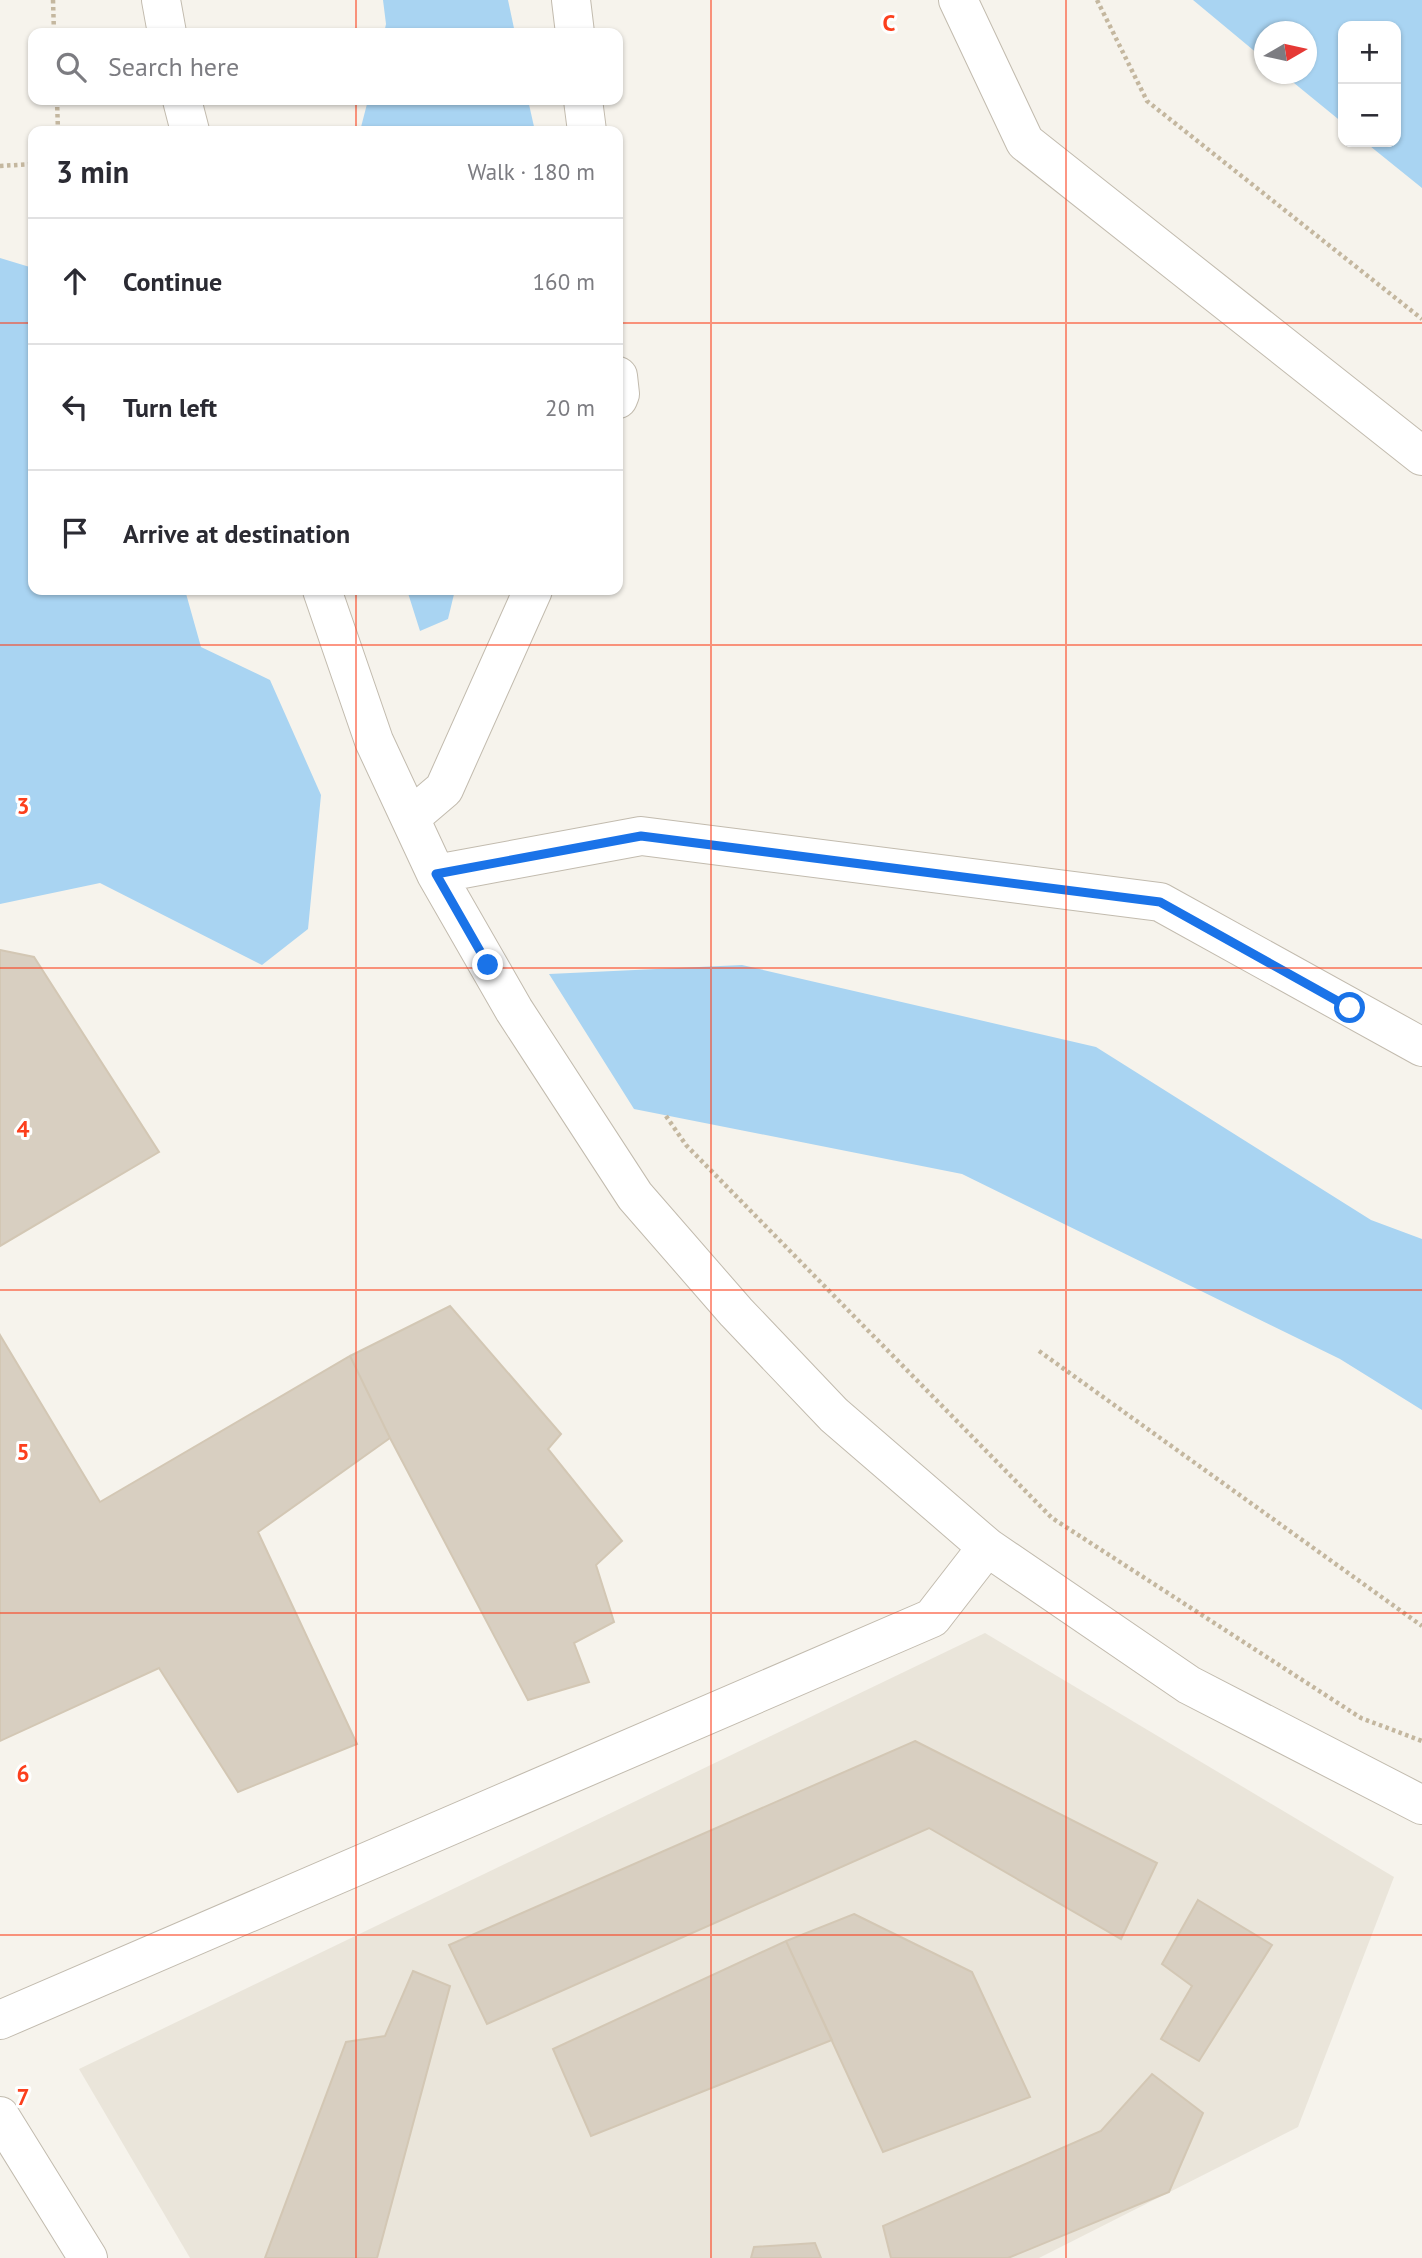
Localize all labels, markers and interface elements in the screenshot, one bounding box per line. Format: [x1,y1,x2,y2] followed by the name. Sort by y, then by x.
[883,8,896,37] text: C
[1254,21,1317,84] north arrow
[1338,21,1401,147] map controls
[1338,21,1401,84] button: +
[28,28,623,105] search box
[52,48,90,86] icon: search
[108,50,239,83] text: Search here
[1338,84,1401,147] button: −
[56,152,129,191] text: 3 min
[468,157,595,186] text: Walk · 180 m
[56,262,94,300] icon: ahead
[123,265,222,298] text: Continue
[533,267,595,296] text: 160 m
[56,388,94,426] icon: left
[123,391,217,424] text: Turn left
[545,393,595,422] text: 20 m
[56,514,94,552] icon: arrive
[123,517,350,550] text: Arrive at destination
[16,791,30,820] text: 3
[472,949,503,980] route end
[1334,992,1365,1023] route start
[16,1114,30,1143] text: 4
[16,1437,30,1466] text: 5
[16,1759,30,1788] text: 6
[16,2082,30,2111] text: 7

